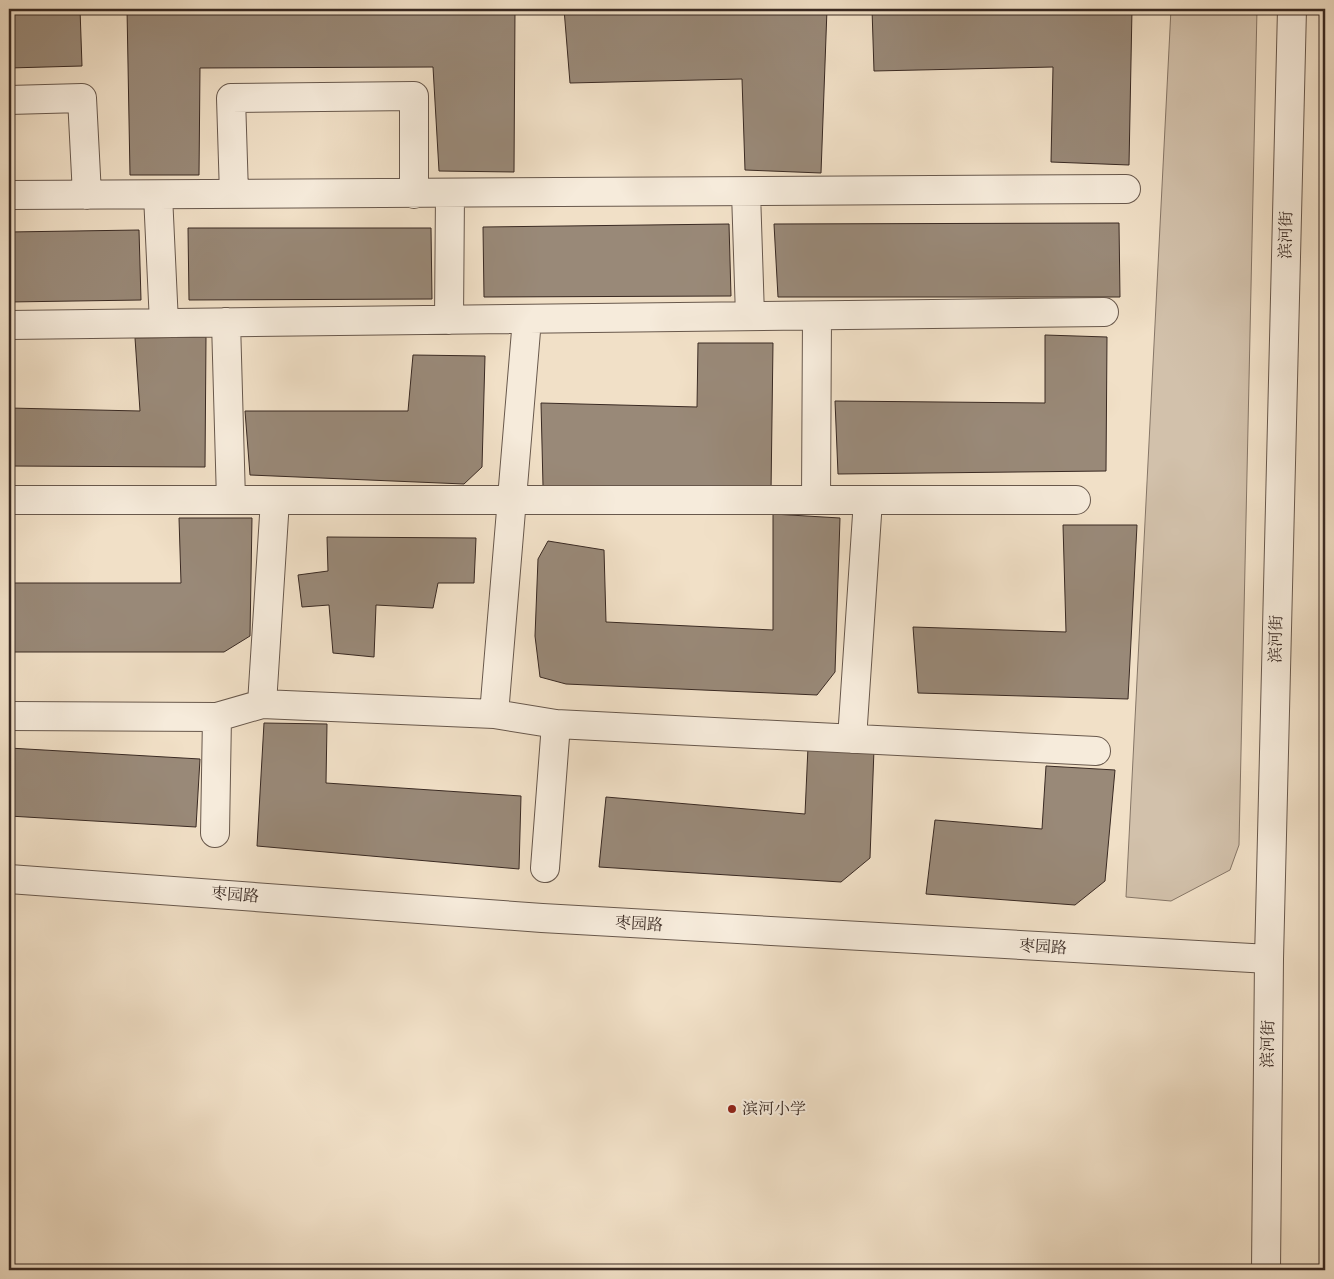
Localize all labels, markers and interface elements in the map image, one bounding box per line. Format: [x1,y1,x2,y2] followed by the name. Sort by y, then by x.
[1276,211,1296,259] street label: 滨河街
[1266,615,1286,663] street label: 滨河街
[210,883,260,907] street label: 枣园路
[615,913,663,935] street label: 枣园路
[1019,936,1067,958] street label: 枣园路
[1258,1020,1278,1068] street label: 滨河街
[742,1099,806,1119] place label: 滨河小学
[726,1103,738,1115] marker: 滨河小学

